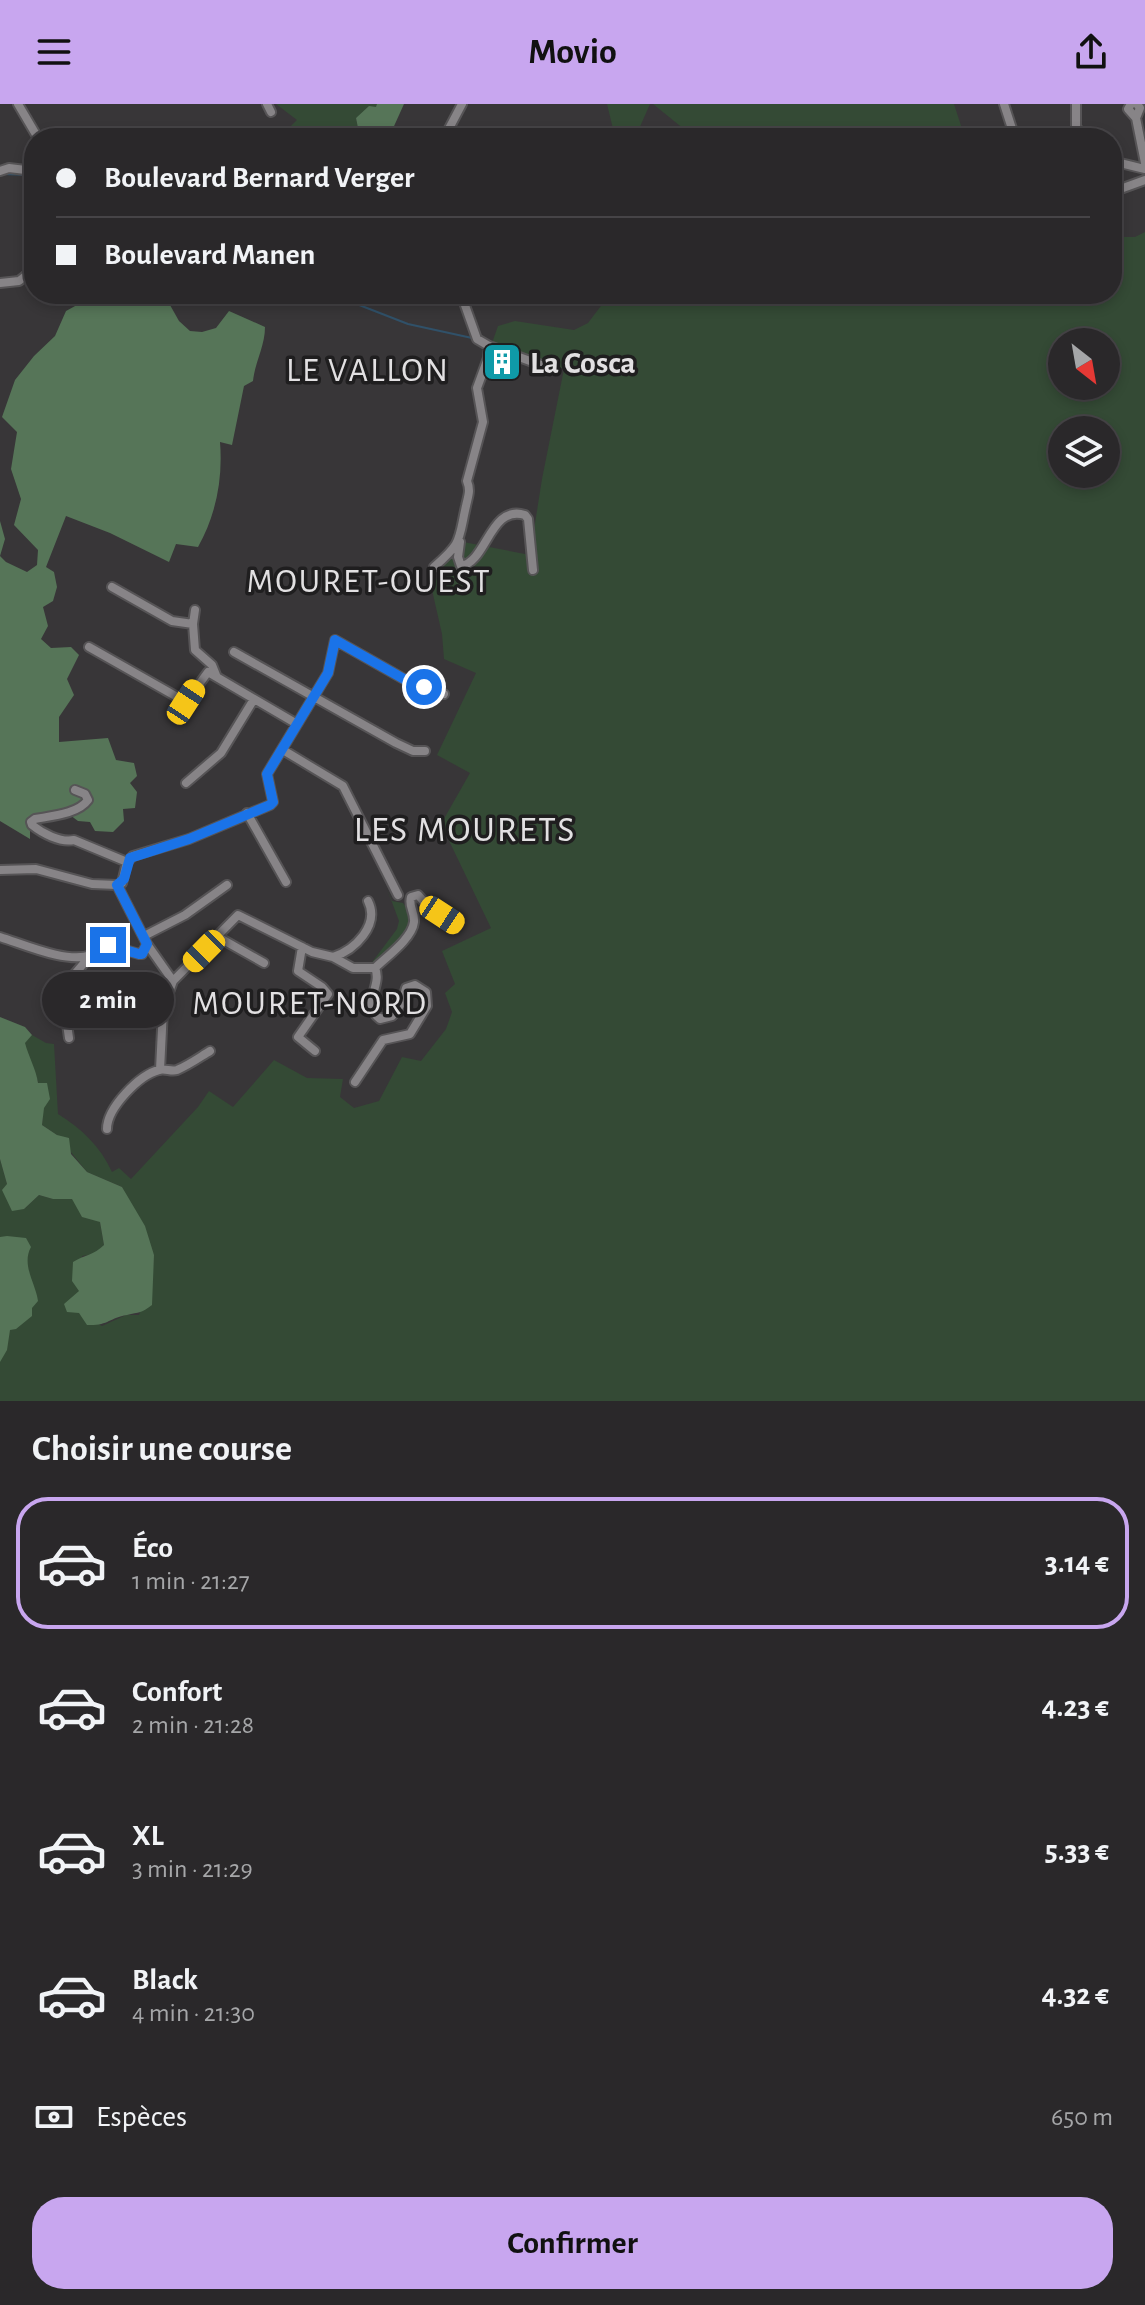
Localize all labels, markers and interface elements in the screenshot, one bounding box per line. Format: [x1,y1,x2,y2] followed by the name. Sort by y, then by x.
[32,30,76,74] icon: menu
[1069,30,1113,74] icon: share
[528,34,617,70] text: Movio
[104,163,415,193] text: Boulevard Bernard Verger
[104,240,315,270] text: Boulevard Manen
[1048,328,1120,400] north arrow
[1048,328,1120,488] map controls
[481,341,523,383] building icon: La Cosca
[530,347,636,379] place label: La Cosca
[286,354,450,388] district label: LE VALLON
[1048,416,1120,488] button: layers
[246,565,492,599] district label: MOURET-OUEST
[406,669,442,705] route start
[163,675,209,729] car
[354,812,576,848] district label: LES MOURETS
[415,892,469,938] car
[179,926,229,976] car
[90,927,126,963] route end
[42,973,174,1029] callout: 2 min
[79,987,137,1013] text: 2 min
[192,987,428,1021] district label: MOURET-NORD
[32,1431,292,1467] text: Choisir une course
[36,1527,108,1599] icon: car
[132,1533,173,1563] text: Éco
[1045,1548,1109,1578] text: 3.14 €
[132,1568,250,1594] text: 1 min · 21:27
[36,1671,108,1743] icon: car
[132,1677,222,1707] text: Confort
[1041,1692,1109,1722] text: 4.23 €
[132,1712,254,1738] text: 2 min · 21:28
[36,1815,108,1887] icon: car
[132,1821,164,1851] text: XL
[1045,1836,1109,1866] text: 5.33 €
[132,1856,253,1882] text: 3 min · 21:29
[36,1959,108,2031] icon: car
[132,1965,198,1995] text: Black
[1041,1980,1109,2010] text: 4.32 €
[132,2000,255,2026] text: 4 min · 21:30
[32,2095,76,2139] icon: cash
[96,2102,187,2132] text: Espèces
[1051,2104,1113,2130] text: 650 m
[32,2197,1113,2289] button: Confirmer

